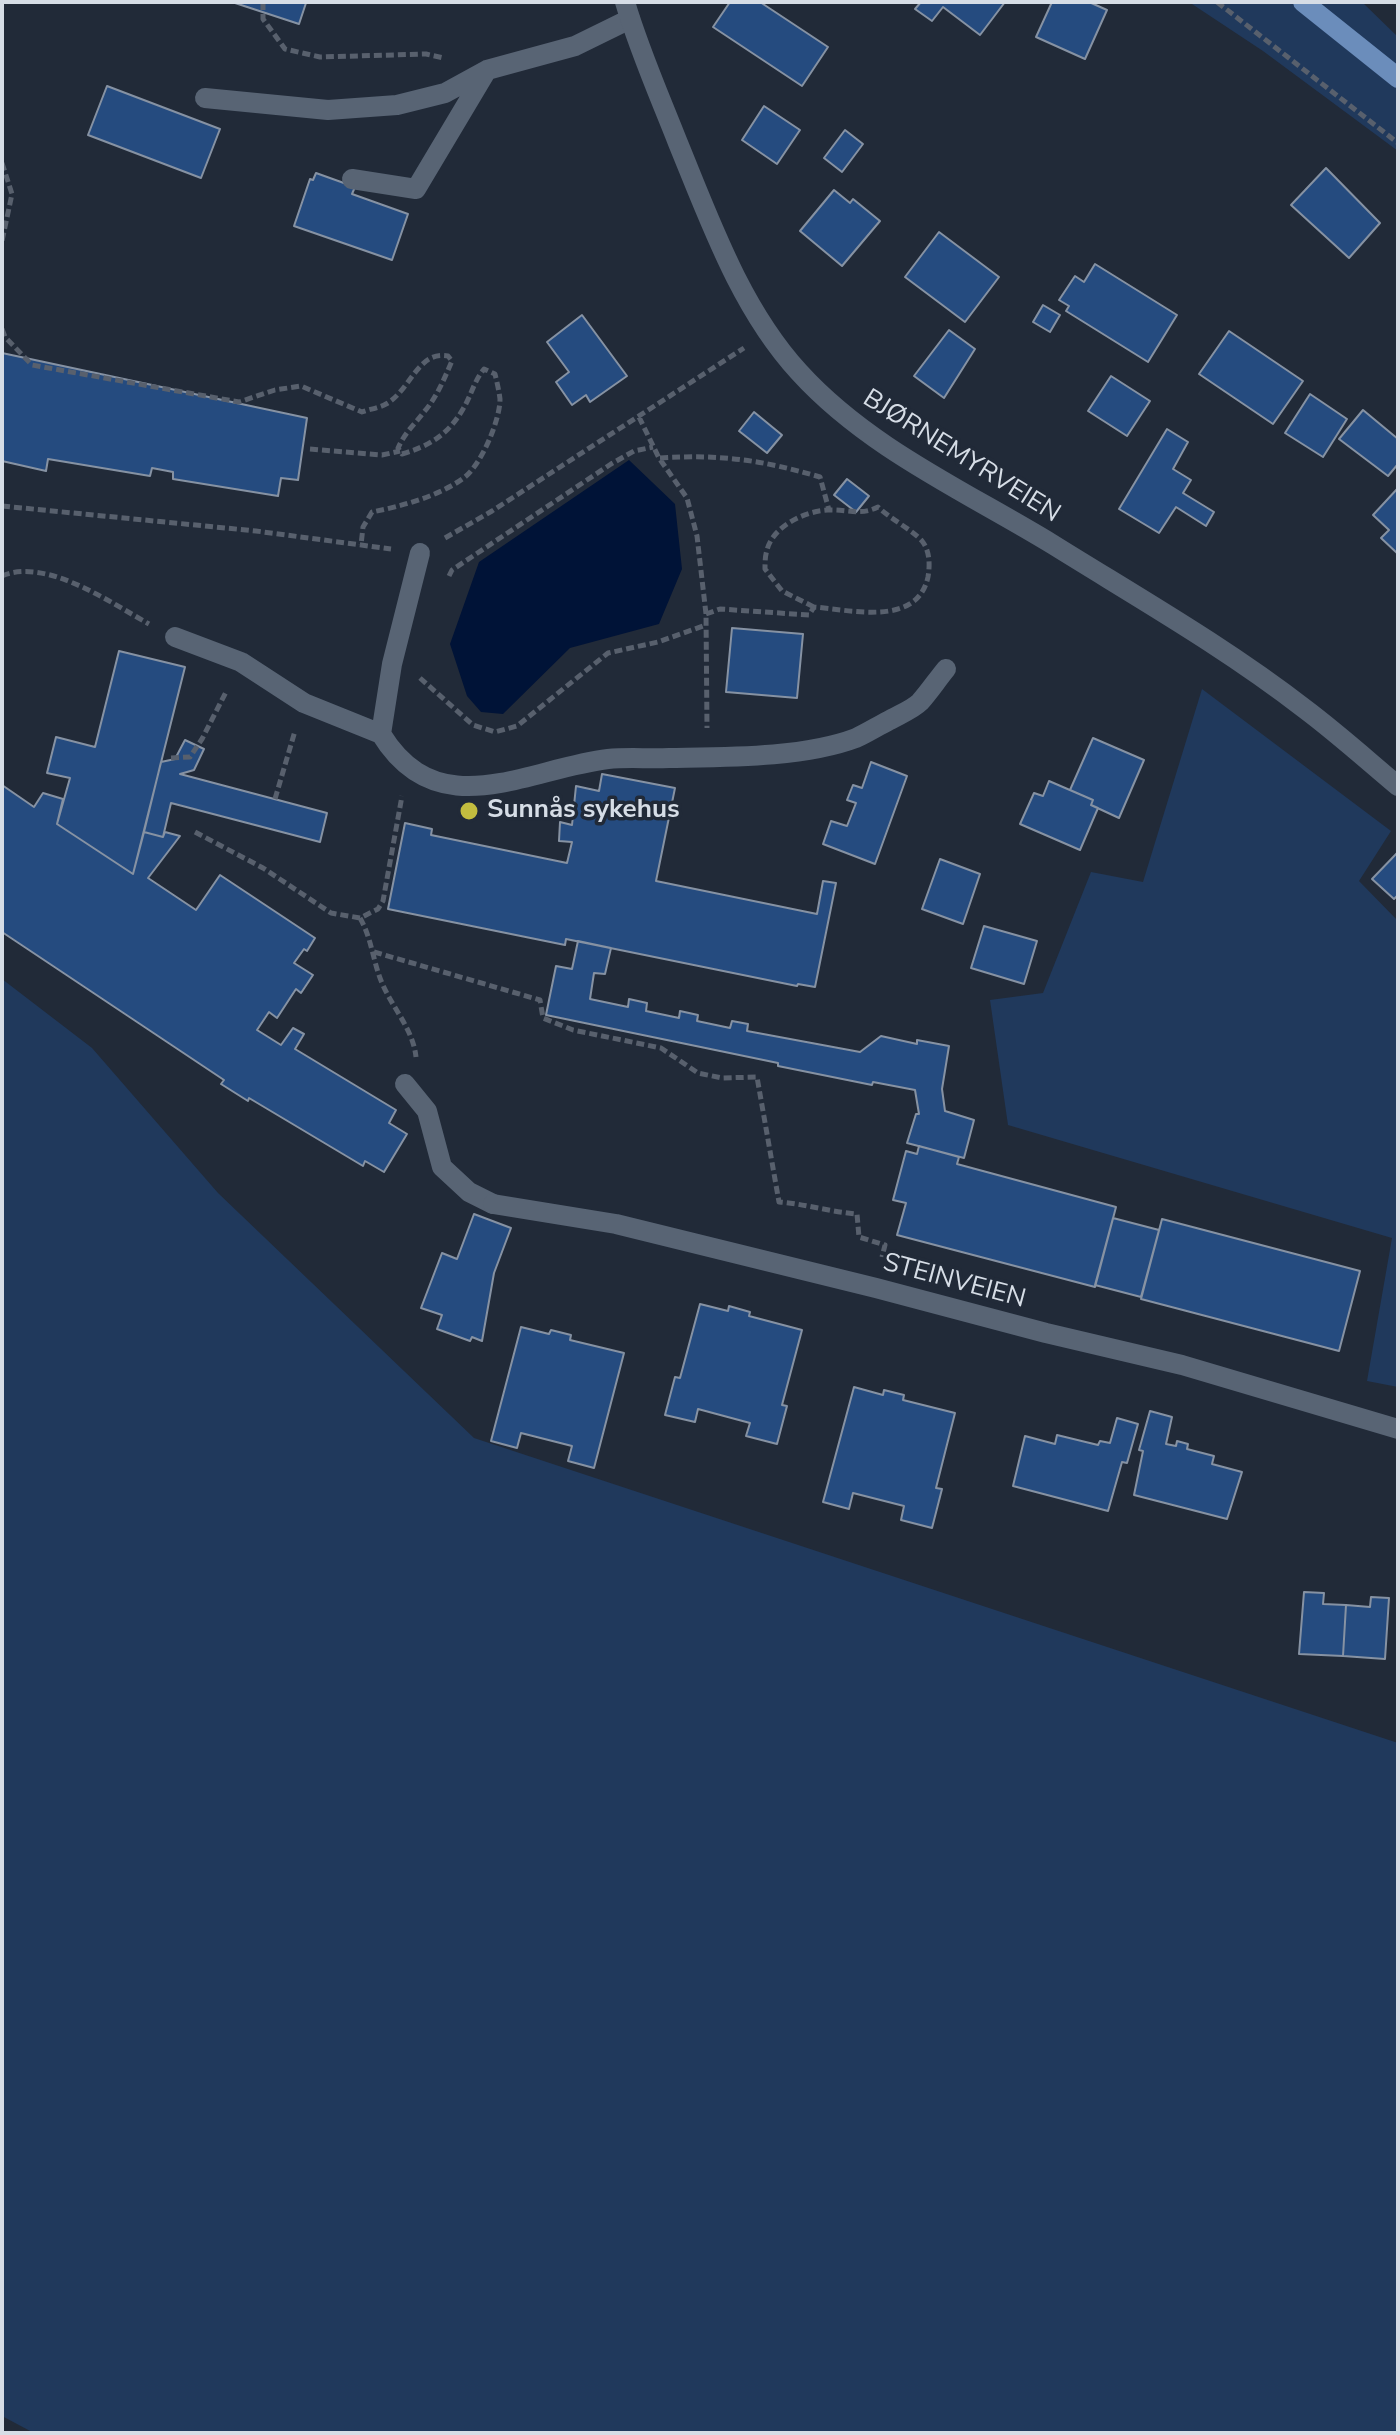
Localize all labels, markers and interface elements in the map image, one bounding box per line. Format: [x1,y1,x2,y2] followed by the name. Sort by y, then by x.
[857,384,1065,530] street label: BJØRNEMYRVEIEN
[487,795,680,827] place label: Sunnås sykehus
[458,800,480,822] marker: Sunnås sykehus
[879,1248,1029,1316] street label: STEINVEIEN

